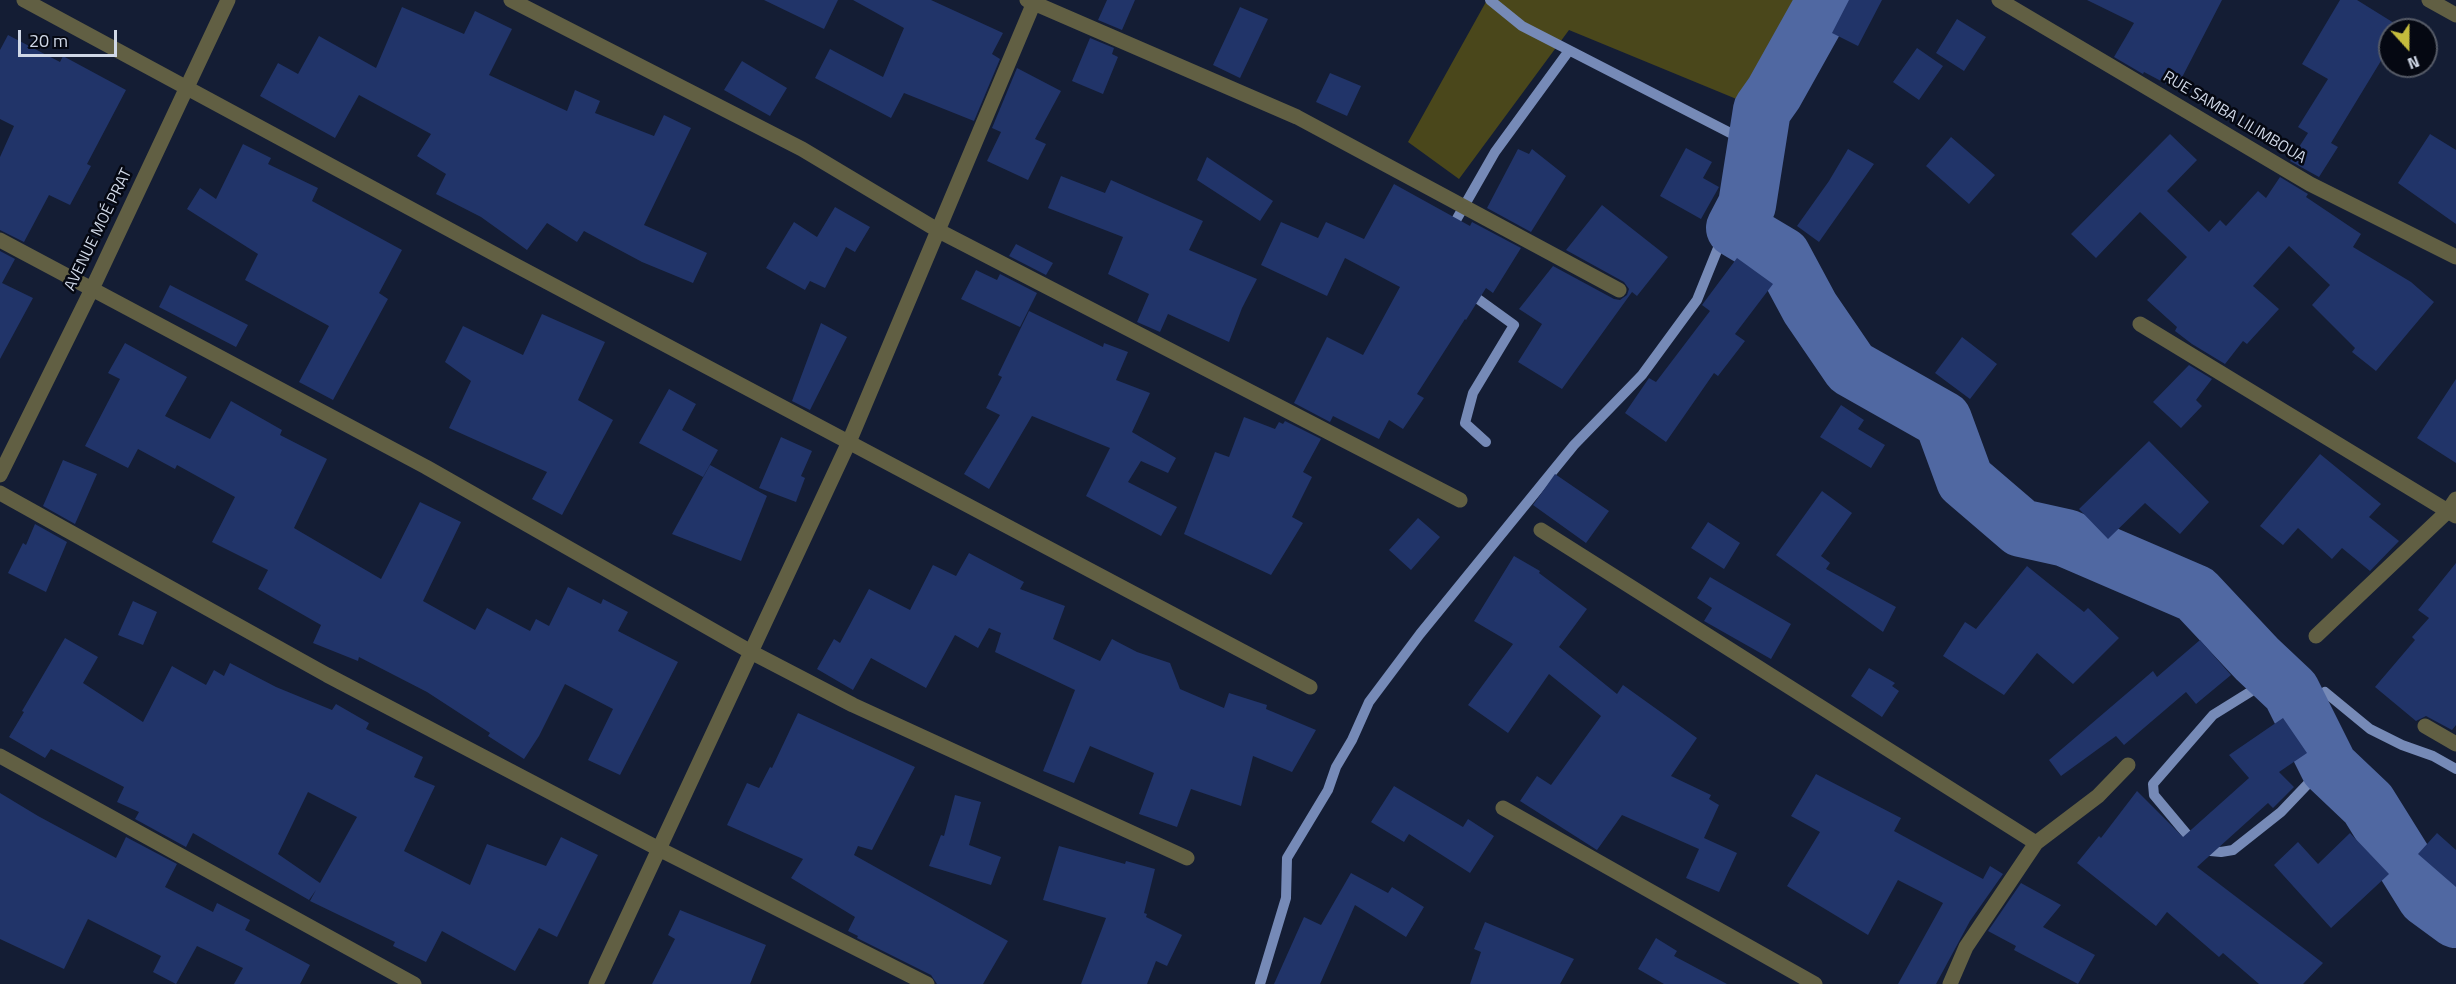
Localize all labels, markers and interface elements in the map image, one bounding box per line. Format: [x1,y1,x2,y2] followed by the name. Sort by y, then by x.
[21,18,120,56] scale bar
[2378,18,2438,78] north arrow
[29,27,68,54] text: 20 m
[2404,50,2423,76] text: N
[2159,68,2309,168] street label: RUE SAMBA LILIMBOUA
[61,166,137,294] street label: AVENUE MOÉ PRAT

